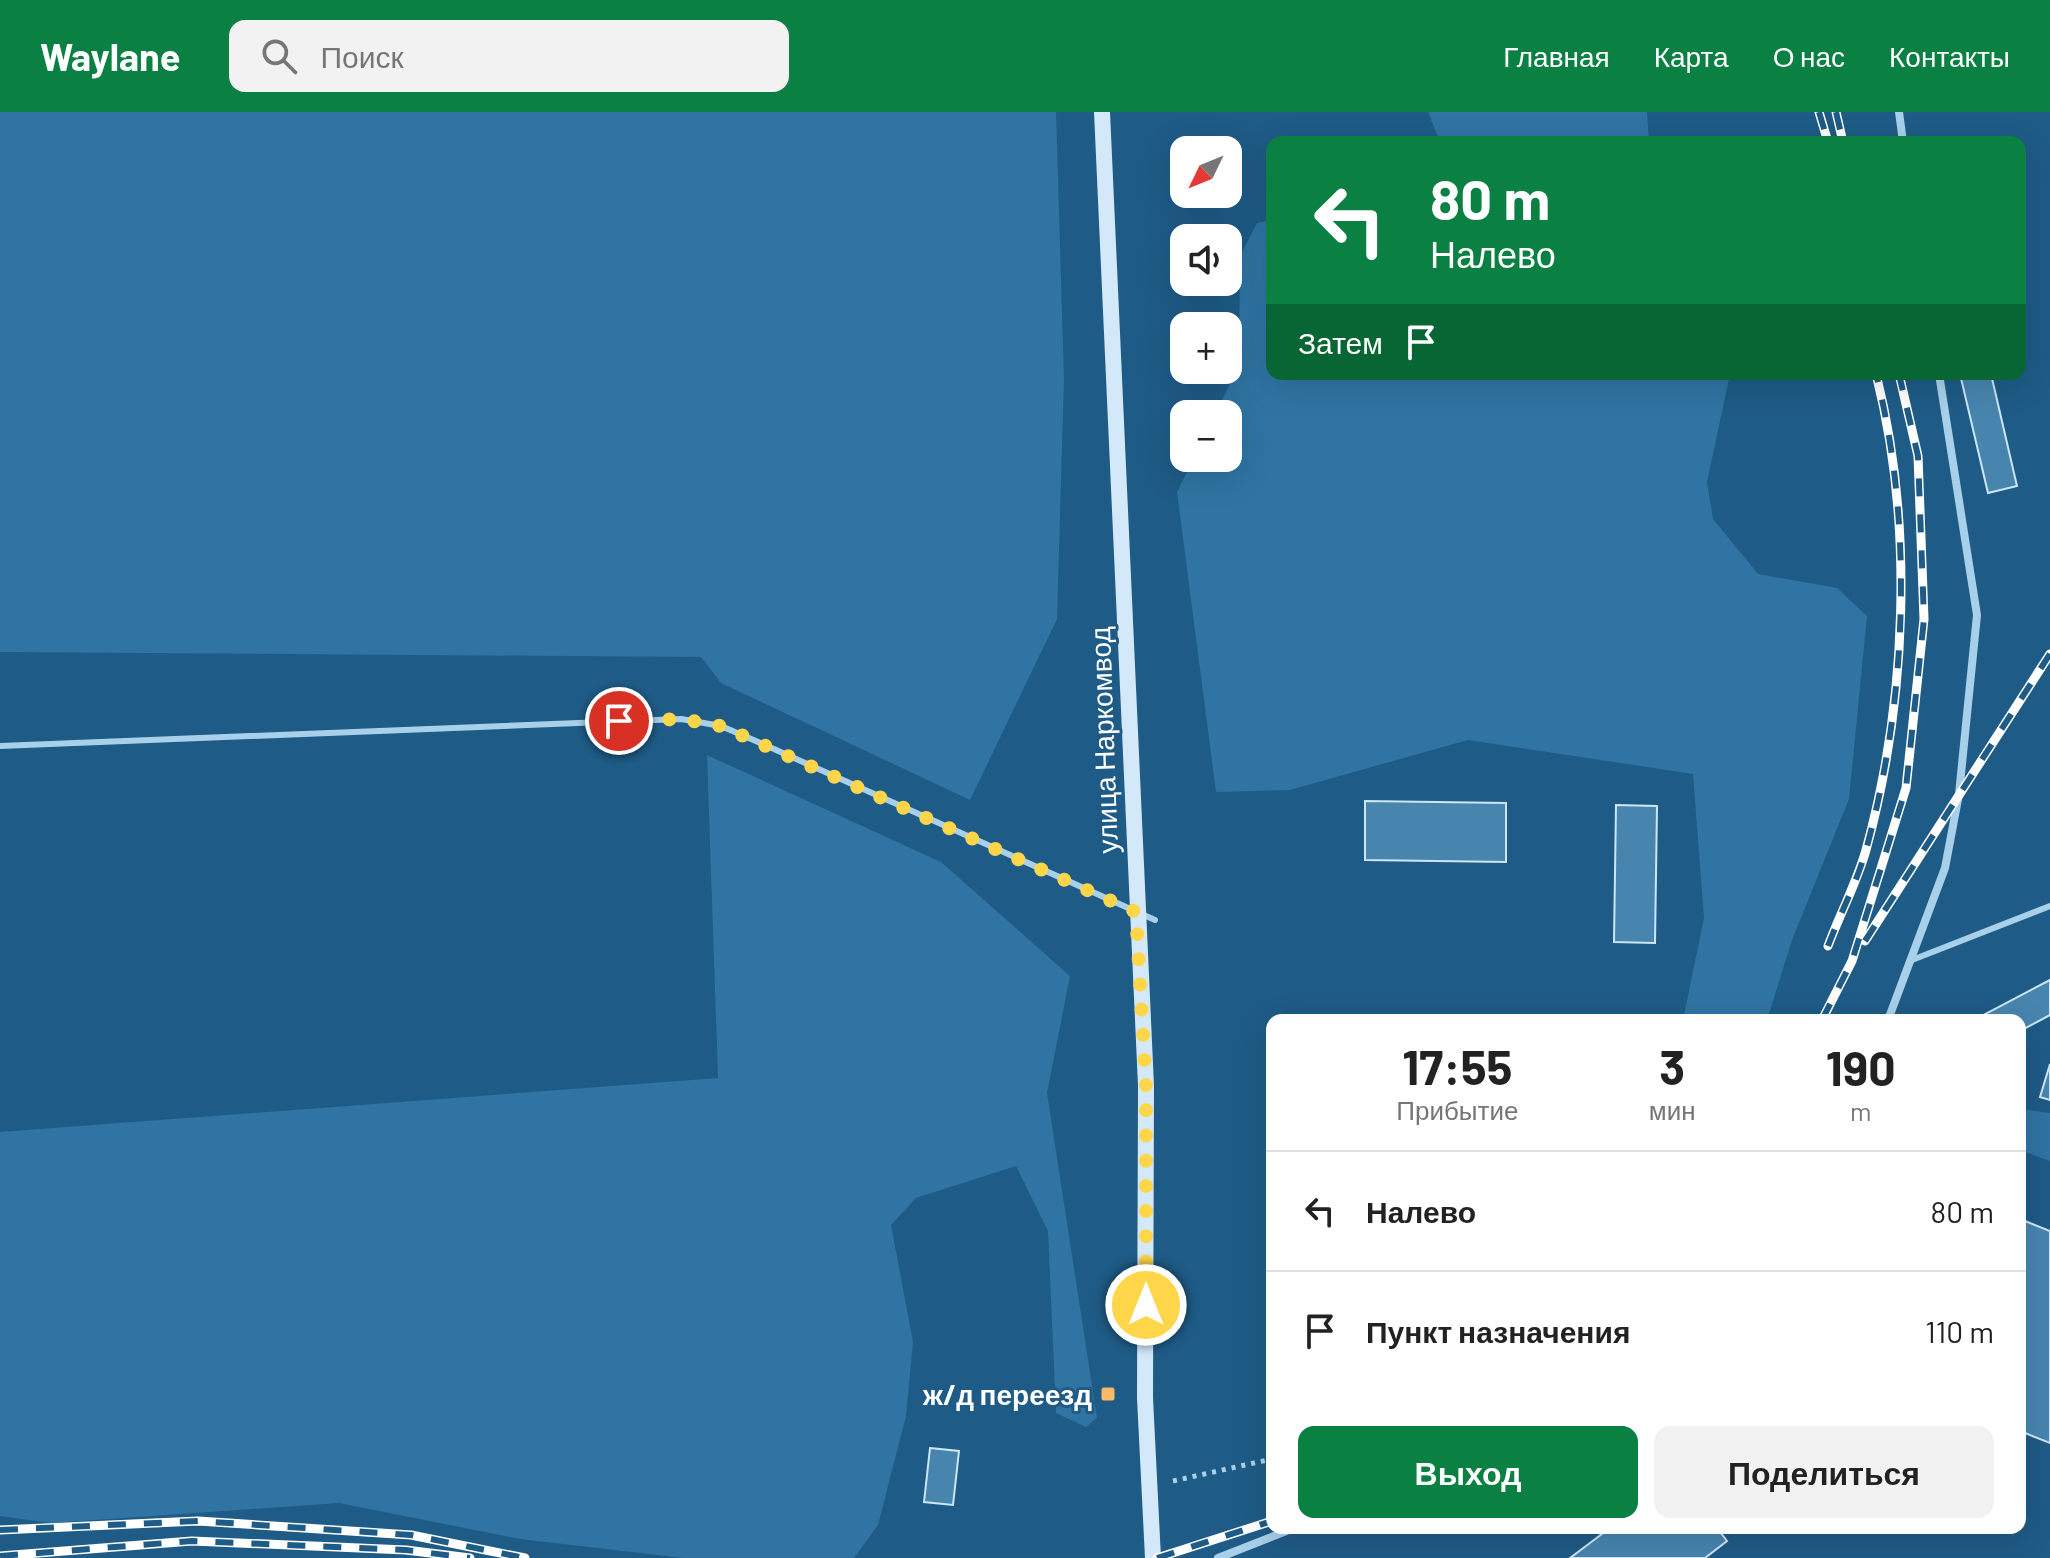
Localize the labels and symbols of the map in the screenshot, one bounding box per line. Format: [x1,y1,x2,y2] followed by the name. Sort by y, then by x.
[1170,136,1242,208] north arrow
[1082,626,1124,854] street label: улица Наркомвод
[585,687,653,755] pin
[1104,1263,1188,1347] position arrow
[922,1377,1092,1411] place label: ж/д переезд
[1099,1385,1117,1403] marker: ж/д переезд

